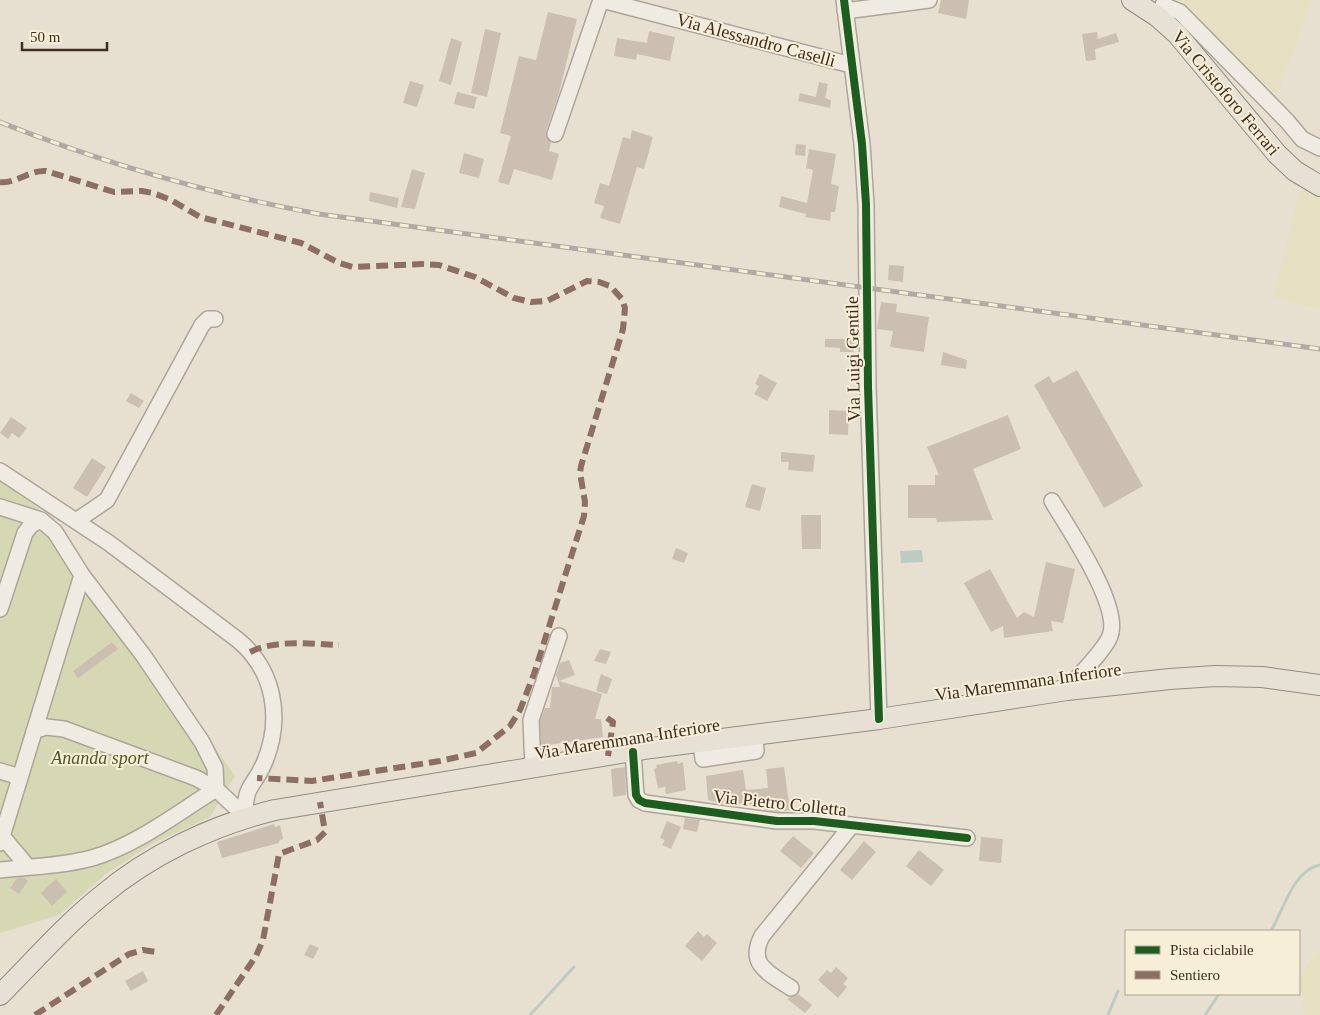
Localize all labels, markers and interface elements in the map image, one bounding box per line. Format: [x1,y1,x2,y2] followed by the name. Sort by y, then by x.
[674,9,838,71] street label: Via Alessandro Caselli
[22,20,108,52] scale bar
[1168,26,1284,160] street label: Via Cristoforo Ferrari
[30,29,61,45] text: 50 m
[842,296,864,422] street label: Via Luigi Gentile
[934,659,1122,705] street label: Via Maremmana Inferiore
[533,714,721,764] street label: Via Maremmana Inferiore
[50,748,150,768] park label: Ananda sport
[712,786,848,820] street label: Via Pietro Colletta
[1125,930,1300,995] legend
[1170,942,1254,958] text: Pista ciclabile
[1170,967,1220,983] text: Sentiero

